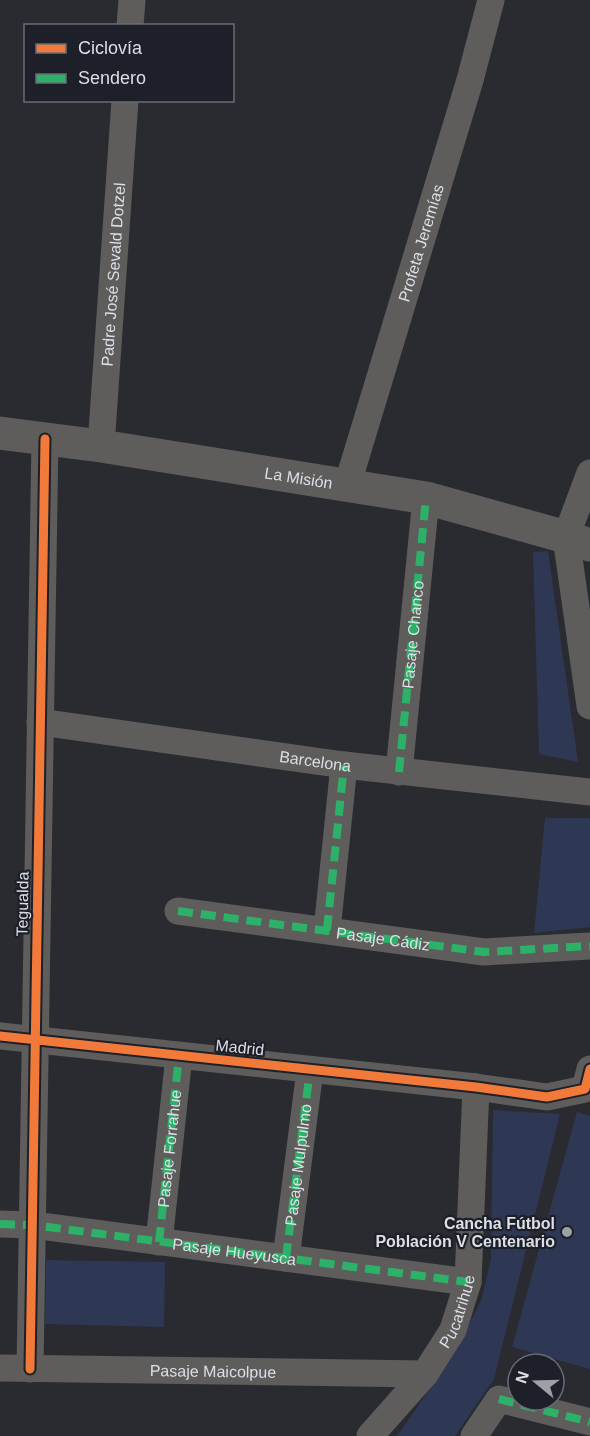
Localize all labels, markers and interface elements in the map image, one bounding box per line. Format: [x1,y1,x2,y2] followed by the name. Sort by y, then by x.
[24,24,234,102] legend
[78,38,143,58] text: Ciclovía
[78,68,146,88] text: Sendero
[99,182,128,367] street label: Padre José Sevald Dotzel
[395,182,447,304] street label: Profeta Jeremías
[263,464,334,492] street label: La Misión
[399,580,427,690] street label: Pasaje Chanco
[278,748,352,775] street label: Barcelona
[13,871,32,937] street label: Tegualda
[335,924,431,954] street label: Pasaje Cádiz
[215,1036,265,1059] street label: Madrid
[155,1089,184,1208] street label: Pasaje Forrahue
[282,1103,315,1227] street label: Pasaje Mulpulmo
[375,1215,555,1250] place label: Cancha Fútbol Población V Centenario
[560,1225,574,1239] marker: Cancha Fútbol Población V Centenario
[171,1235,297,1268] street label: Pasaje Hueyusca
[436,1275,477,1351] street label: Pucatrihue
[506,1352,566,1412] north arrow
[150,1362,276,1381] street label: Pasaje Maicolpue
[512,1369,532,1386] text: N

